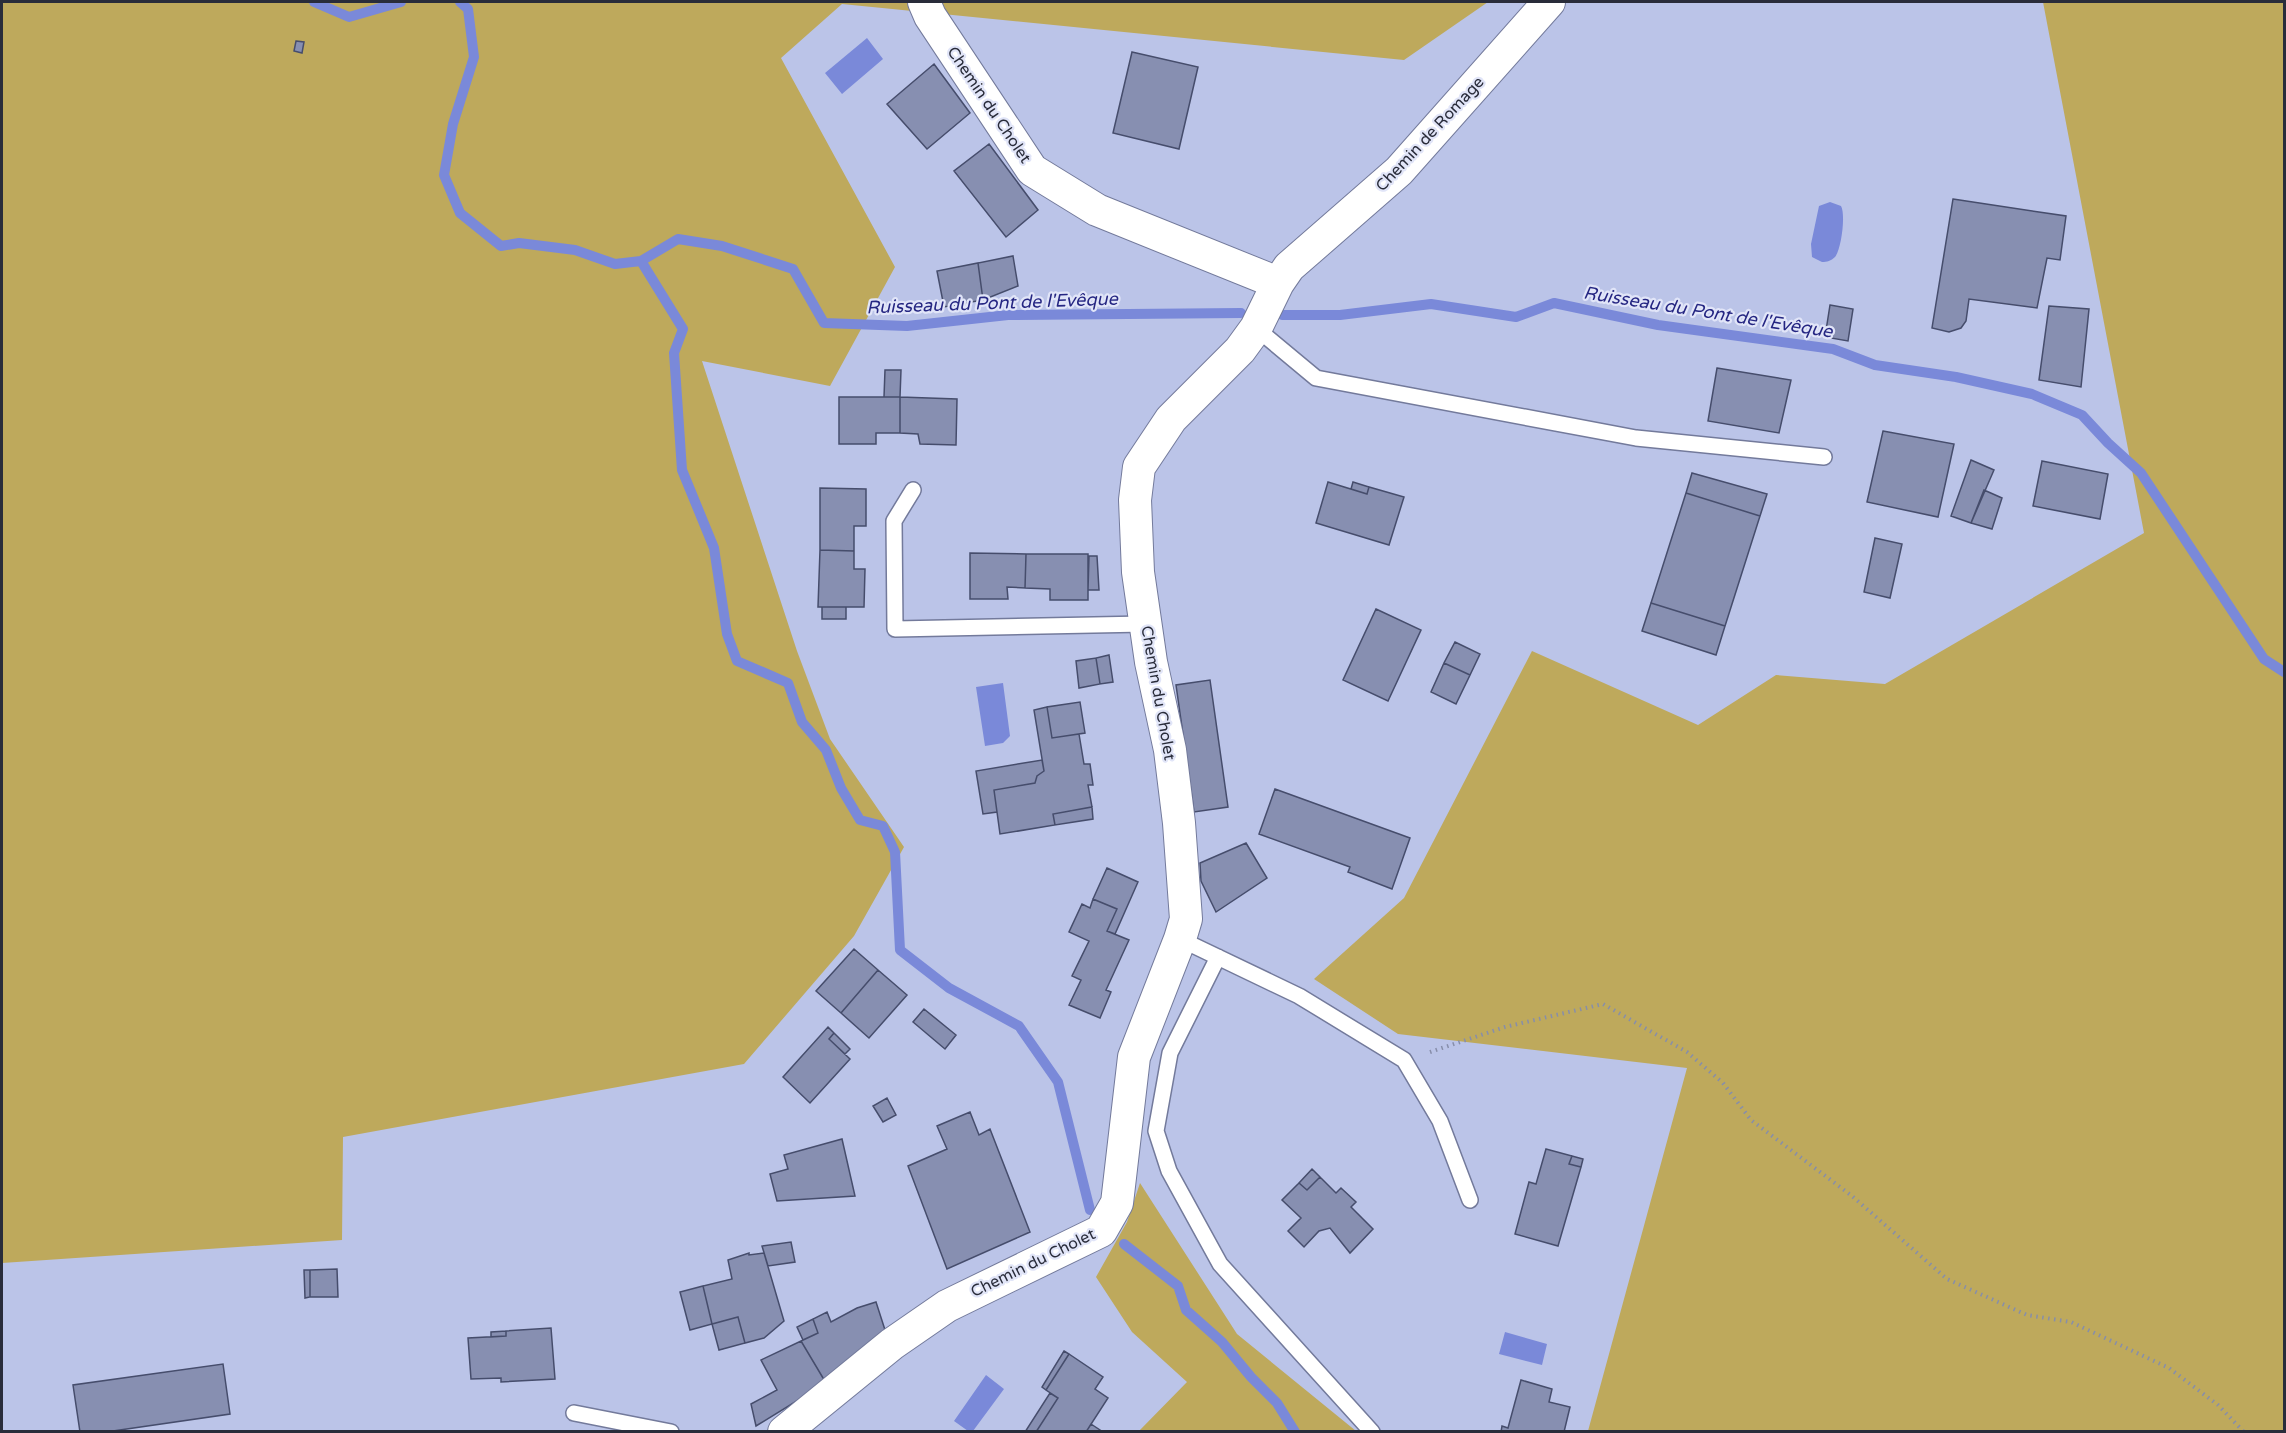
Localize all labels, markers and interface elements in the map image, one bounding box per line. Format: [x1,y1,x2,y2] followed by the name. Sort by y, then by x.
[943,43,1035,167] street label: Chemin du Cholet
[1372,72,1488,196] street label: Chemin de Romage
[1582,281,1835,343] water label: Ruisseau du Pont de l'Evêque
[866,288,1119,318] water label: Ruisseau du Pont de l'Evêque
[1136,624,1180,762] street label: Chemin du Cholet
[967,1224,1099,1302] street label: Chemin du Cholet

